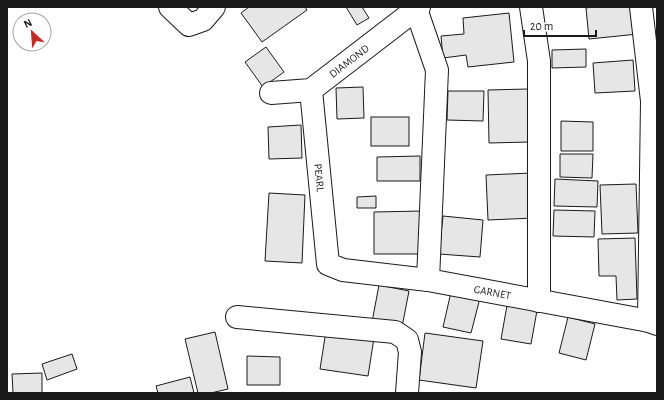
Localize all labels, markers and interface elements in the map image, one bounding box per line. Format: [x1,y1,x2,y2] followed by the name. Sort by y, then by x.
[12,12,52,52] north arrow
[524,12,596,38] scale bar
[22,17,34,30] text: N
[530,20,553,32] text: 20 m
[327,43,371,80] street label: DIAMOND
[312,163,326,193] street label: PEARL
[473,284,512,301] street label: GARNET

